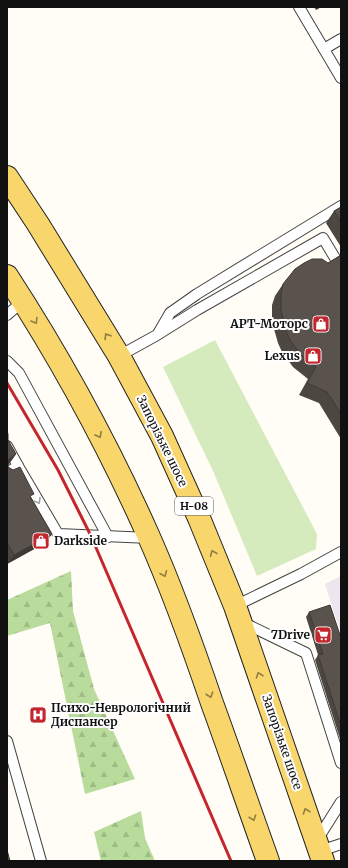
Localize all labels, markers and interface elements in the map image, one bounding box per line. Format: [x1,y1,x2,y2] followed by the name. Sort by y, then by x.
[311,314,331,334] shop icon: АРТ-Моторс
[229,316,308,331] place label: АРТ-Моторс
[31,317,38,324] one-way arrow
[104,333,111,340] one-way arrow
[303,346,323,366] shop icon: Lexus
[264,348,300,363] place label: Lexus
[134,393,191,489] street label: Запорізьке шосе
[94,430,101,438] one-way arrow
[34,497,41,504] one-way arrow
[175,497,213,515] road number: Н-08
[31,531,51,551] shop icon: Darkside
[54,533,107,548] place label: Darkside
[210,550,218,557] one-way arrow
[160,570,168,577] one-way arrow
[313,625,333,645] supermarket icon: 7Drive
[271,627,311,642] place label: 7Drive
[255,671,263,678] one-way arrow
[205,692,214,699] one-way arrow
[259,692,306,791] street label: Запорізьке шосе
[51,700,191,729] place label: Психо-Неврологічний Диспансер
[28,705,48,725] hospital icon: Психо-Неврологічний Диспансер
[302,808,310,815] one-way arrow
[248,815,257,822] one-way arrow

